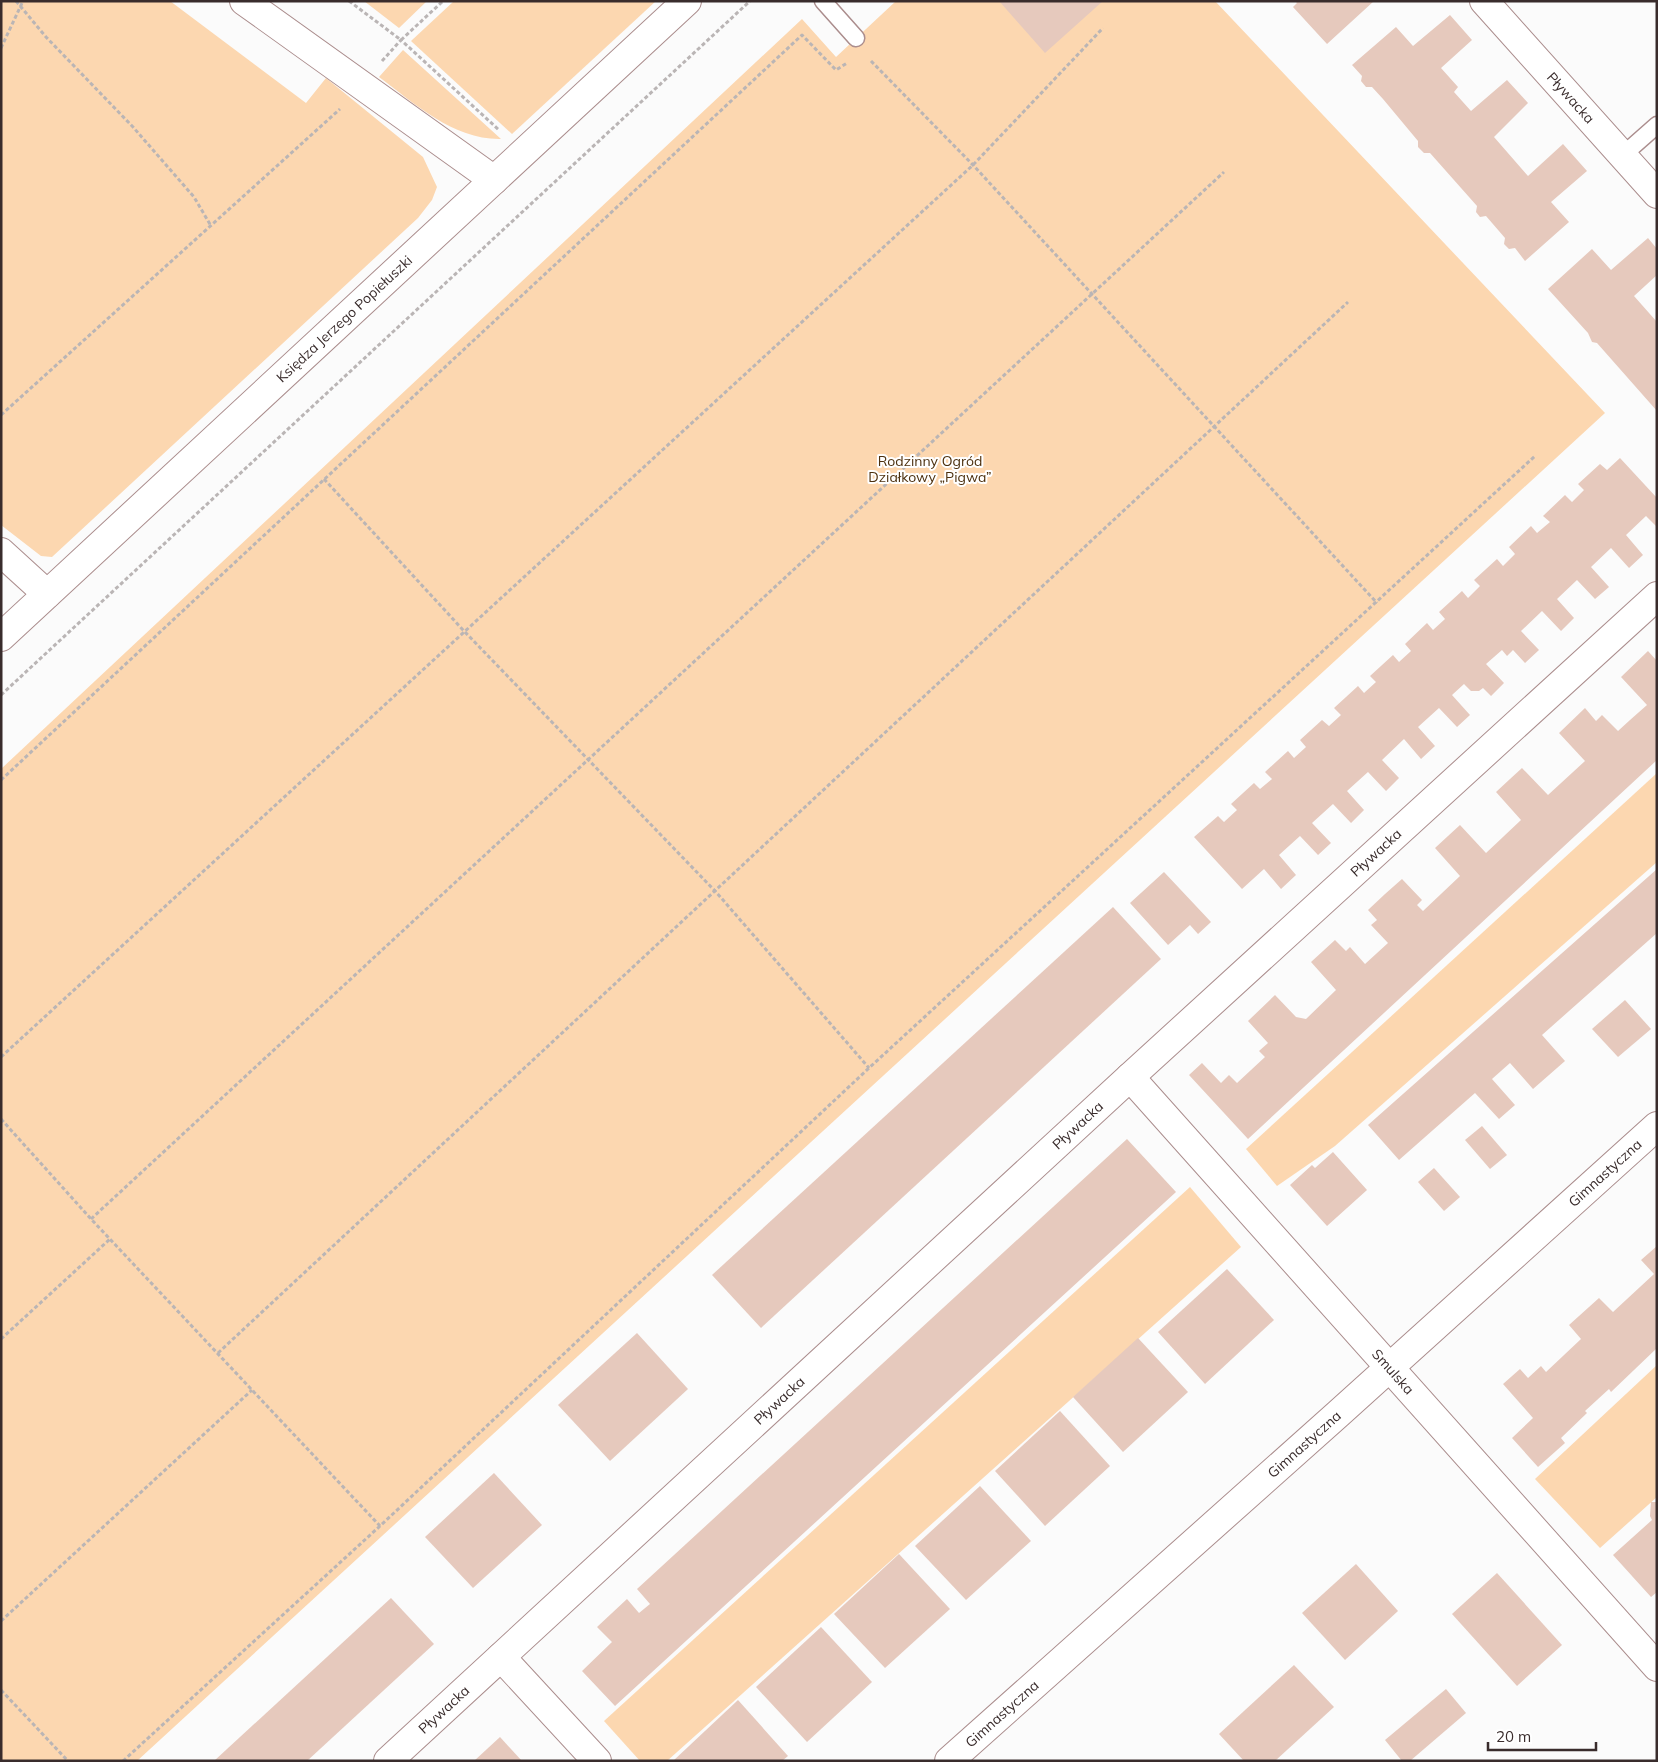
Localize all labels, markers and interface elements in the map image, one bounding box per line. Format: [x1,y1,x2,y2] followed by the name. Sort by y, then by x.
[1543,68,1598,127] street label: Pływacka
[272,251,416,386] street label: Księdza Jerzego Popiełuszki
[868,452,992,486] park label: Rodzinny Ogród Działkowy „Pigwa”
[1346,825,1405,881] street label: Pływacka
[1048,1097,1107,1153] street label: Pływacka
[1565,1135,1645,1211] street label: Gimnastyczna
[1368,1345,1418,1398] street label: Smulska
[750,1372,808,1428] street label: Pływacka
[1264,1407,1345,1482] street label: Gimnastyczna
[961,1676,1043,1751] street label: Gimnastyczna
[415,1682,473,1737] street label: Pływacka
[1488,1720,1596,1752] scale bar
[1496,1727,1531,1746] text: 20 m

